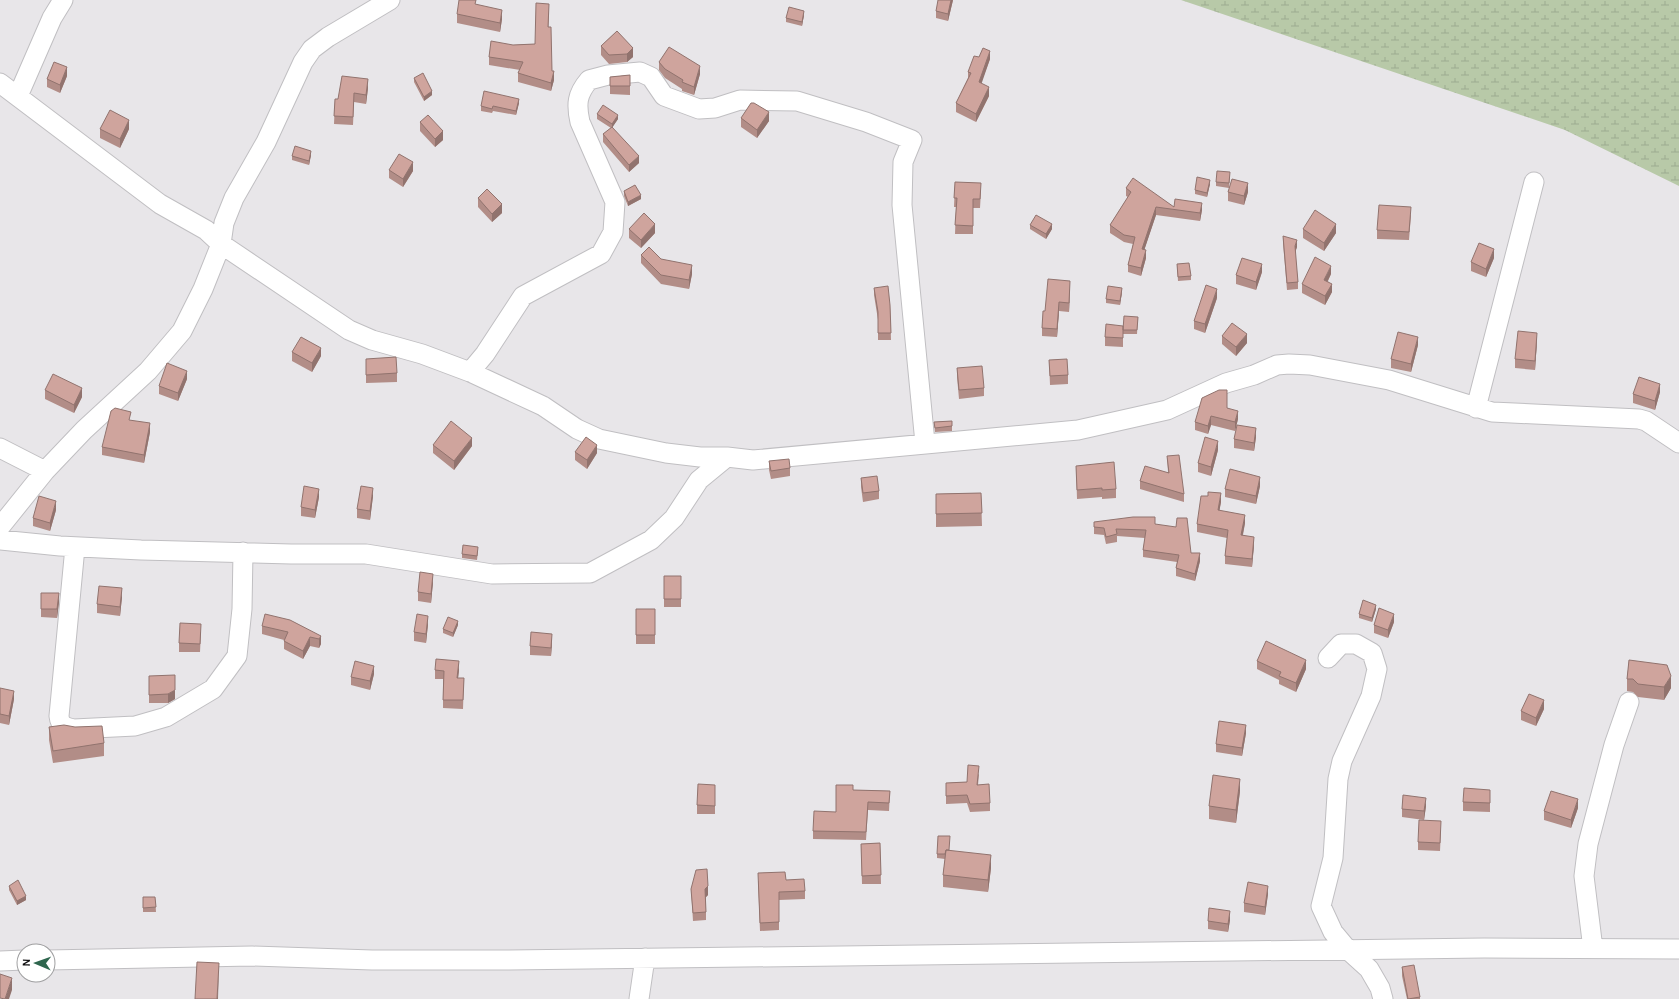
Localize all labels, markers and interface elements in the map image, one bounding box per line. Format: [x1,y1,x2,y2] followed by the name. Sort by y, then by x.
[16,943,56,983] north arrow
[21,959,32,967] text: N

